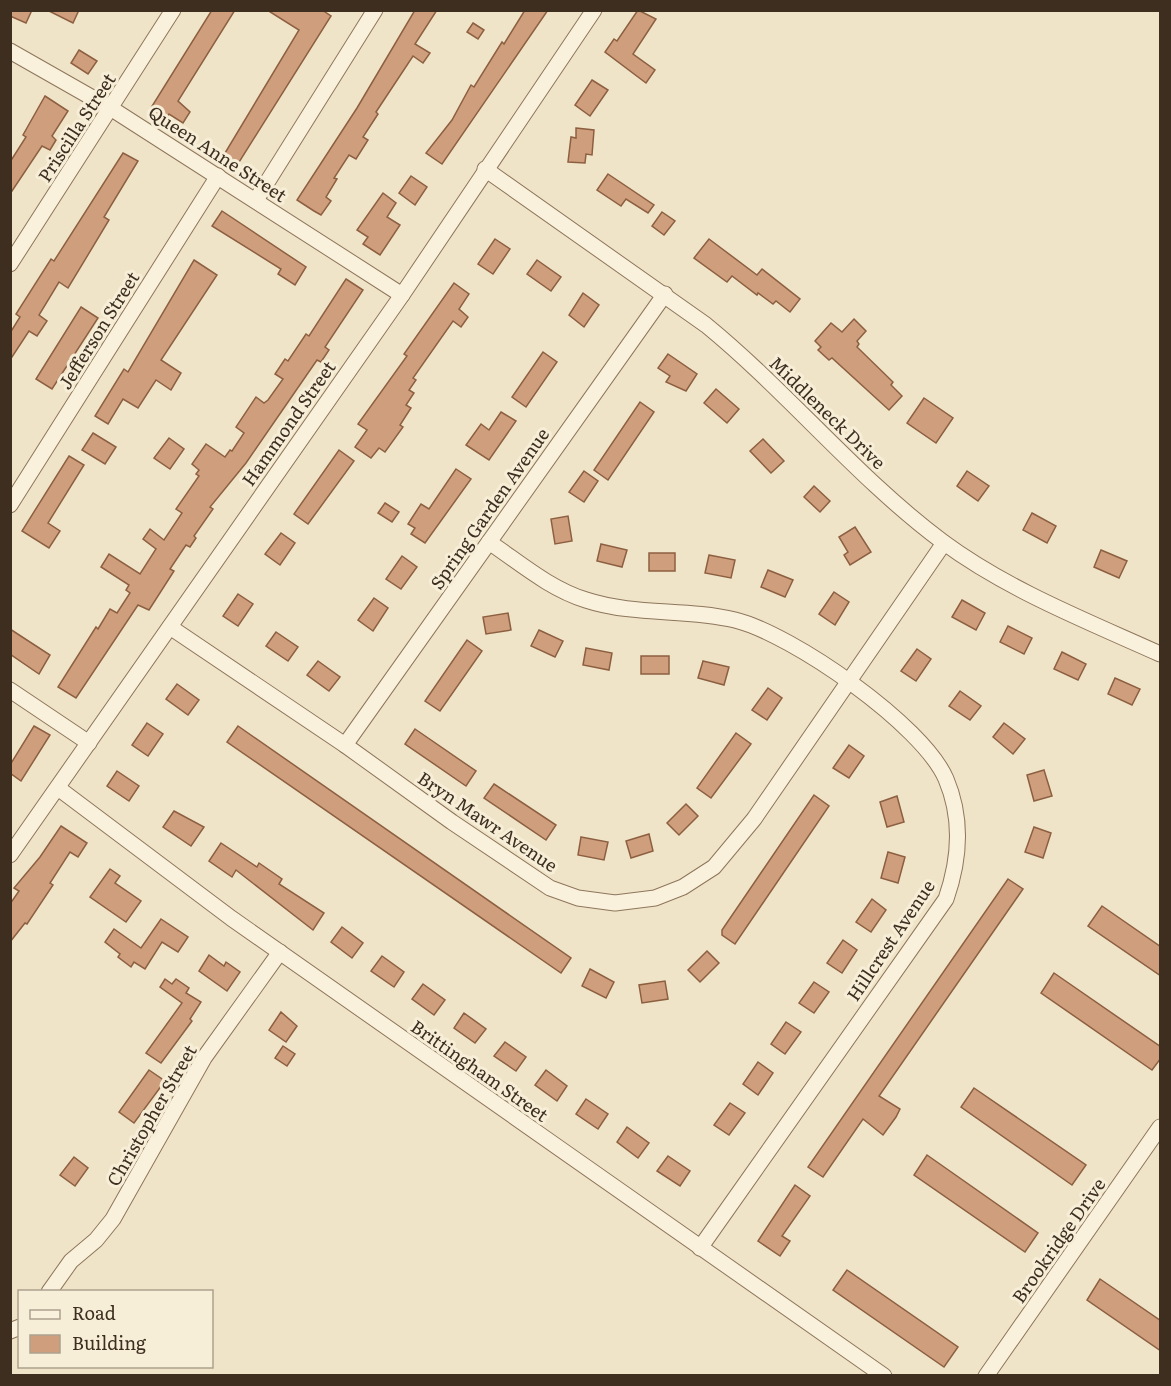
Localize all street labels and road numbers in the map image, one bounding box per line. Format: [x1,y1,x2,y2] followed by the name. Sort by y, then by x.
[31,66,122,187] street label: Priscilla Street
[144,98,293,208] street label: Queen Anne Street
[51,265,145,394] street label: Jefferson Street
[764,349,892,475] street label: Middleneck Drive
[235,354,342,491] street label: Hammond Street
[423,422,555,594] street label: Spring Garden Avenue
[413,764,563,878] street label: Bryn Mawr Avenue
[839,874,941,1006] street label: Hillcrest Avenue
[406,1012,555,1128] street label: Brittingham Street
[99,1039,203,1191] street label: Christopher Street
[1005,1172,1111,1308] street label: Brookridge Drive

